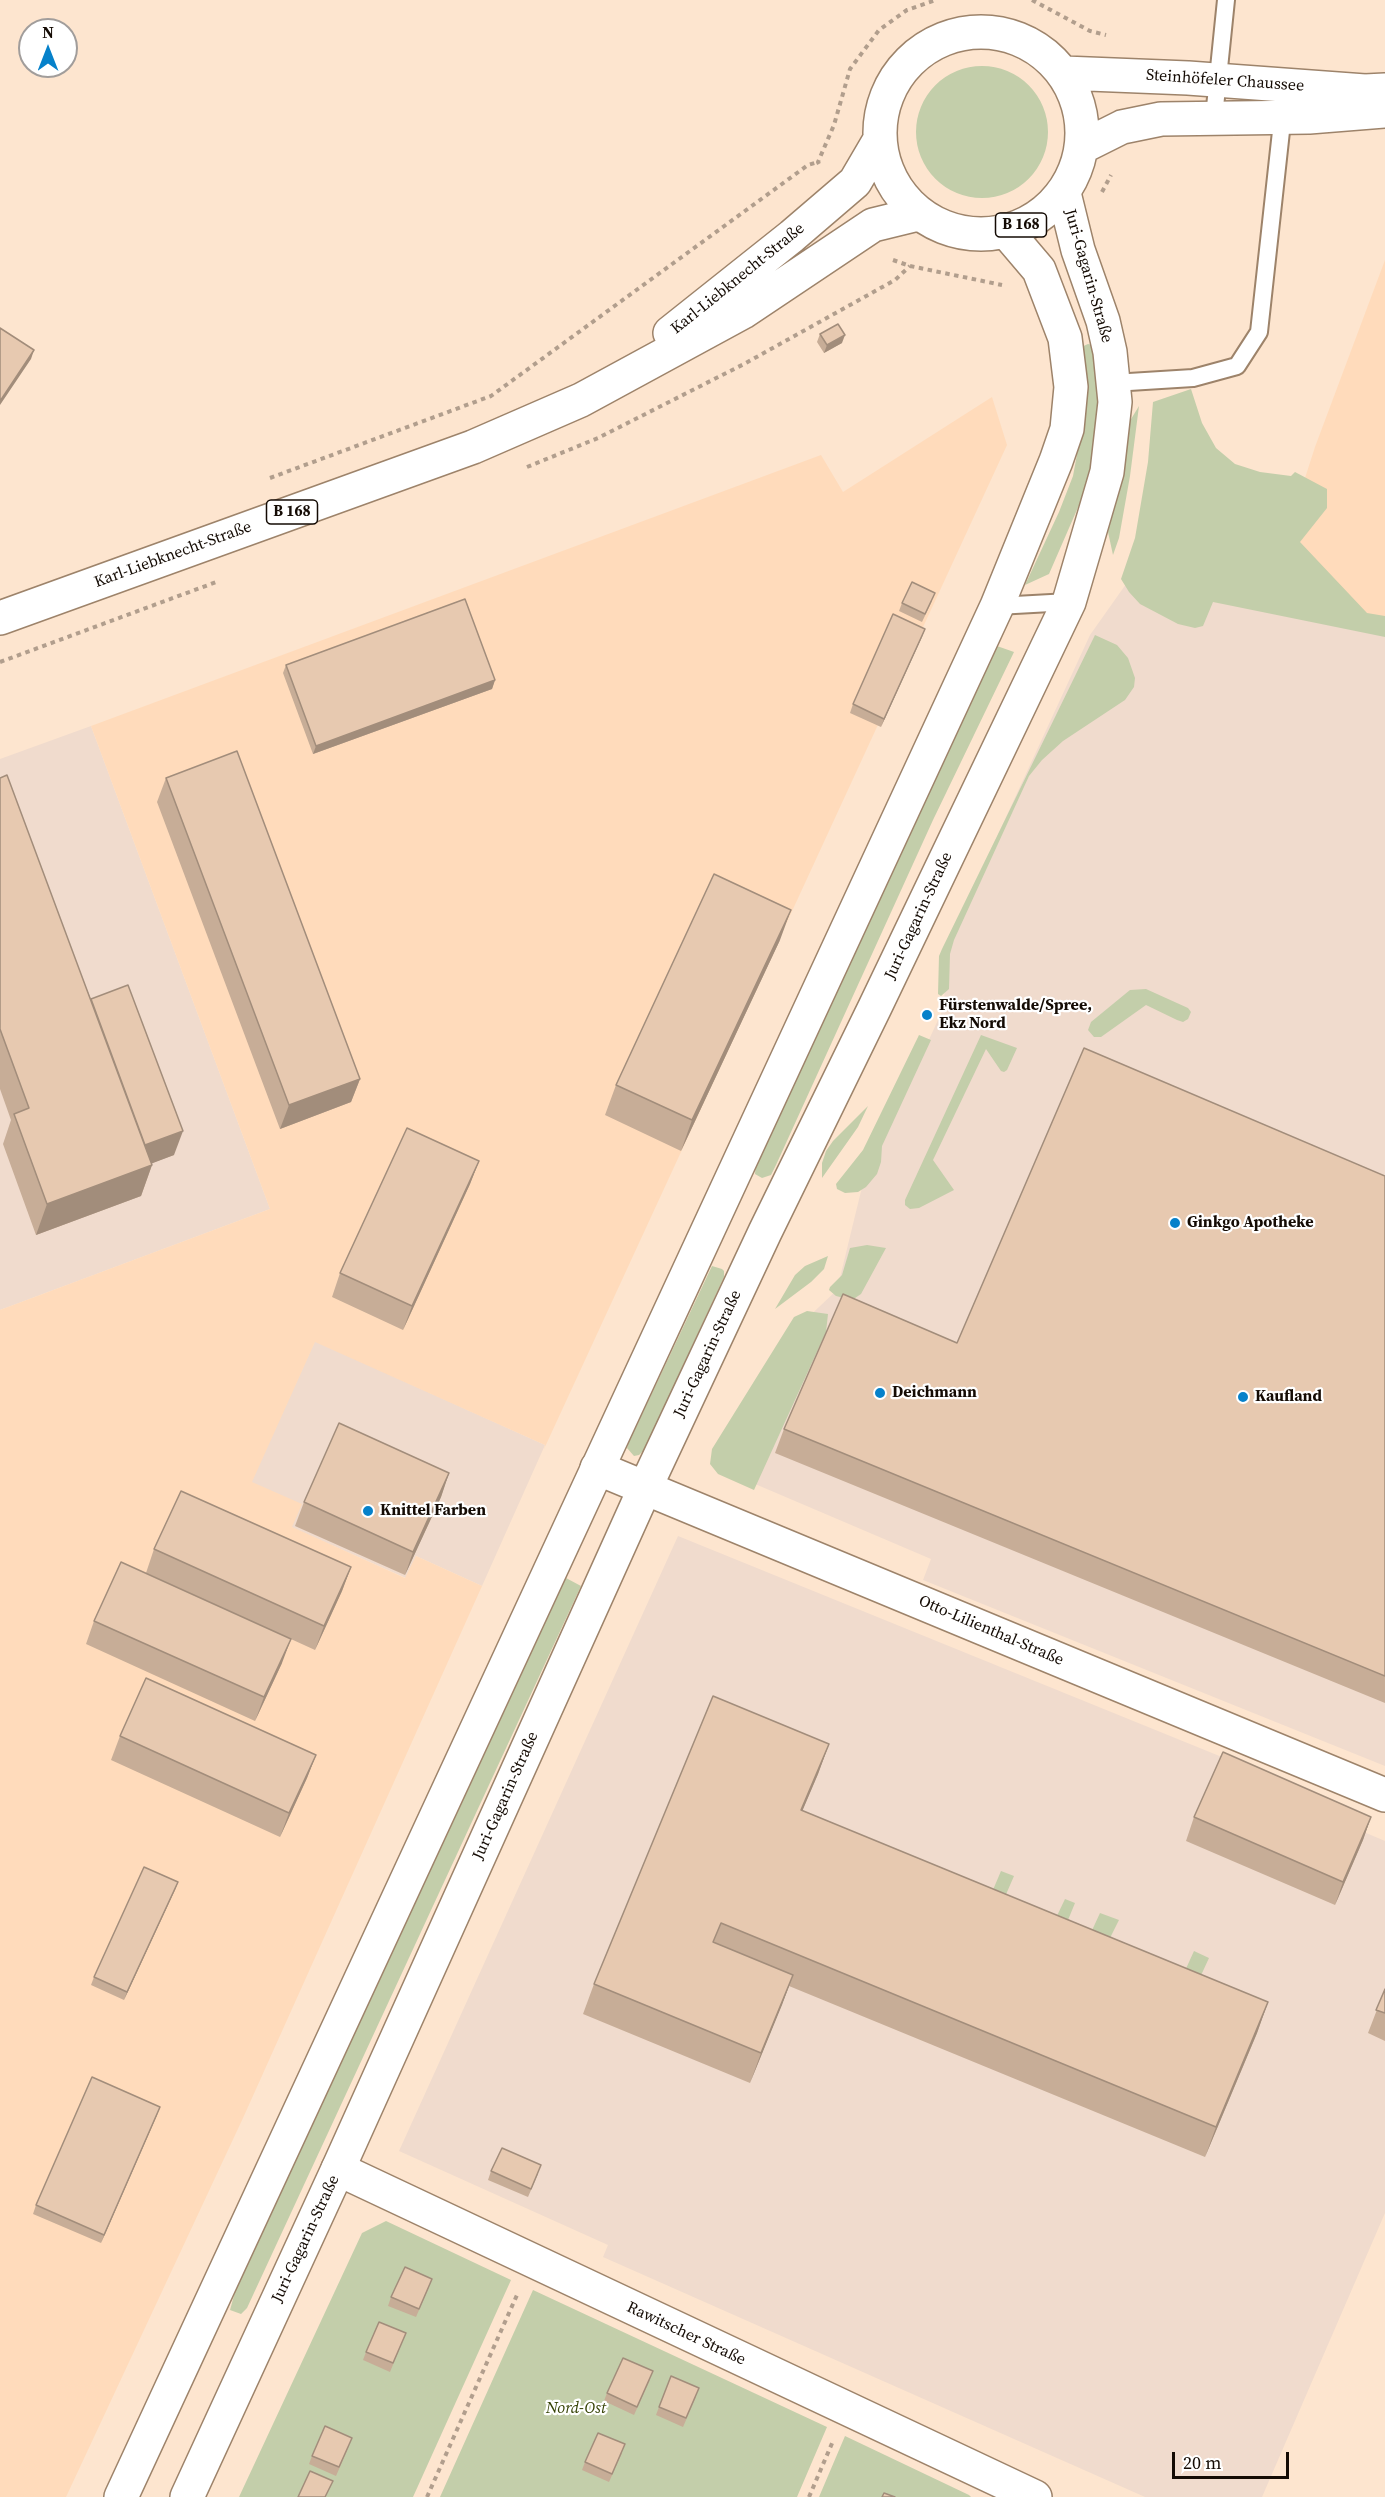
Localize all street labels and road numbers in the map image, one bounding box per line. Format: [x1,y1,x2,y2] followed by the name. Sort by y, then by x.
[1145,66,1305,96] street label: Steinhöfeler Chaussee
[1060,207,1116,345] street label: Juri-Gagarin-Straße
[996,213,1046,237] road number: B 168
[668,219,808,339] street label: Karl-Liebknecht-Straße
[266,500,318,524] road number: B 168
[92,518,254,592] street label: Karl-Liebknecht-Straße
[881,849,957,983] street label: Juri-Gagarin-Straße
[670,1287,746,1421] street label: Juri-Gagarin-Straße
[916,1592,1066,1670] street label: Otto-Lilienthal-Straße
[469,1729,543,1863] street label: Juri-Gagarin-Straße
[268,2172,344,2306] street label: Juri-Gagarin-Straße
[624,2298,748,2370] street label: Rawitscher Straße

